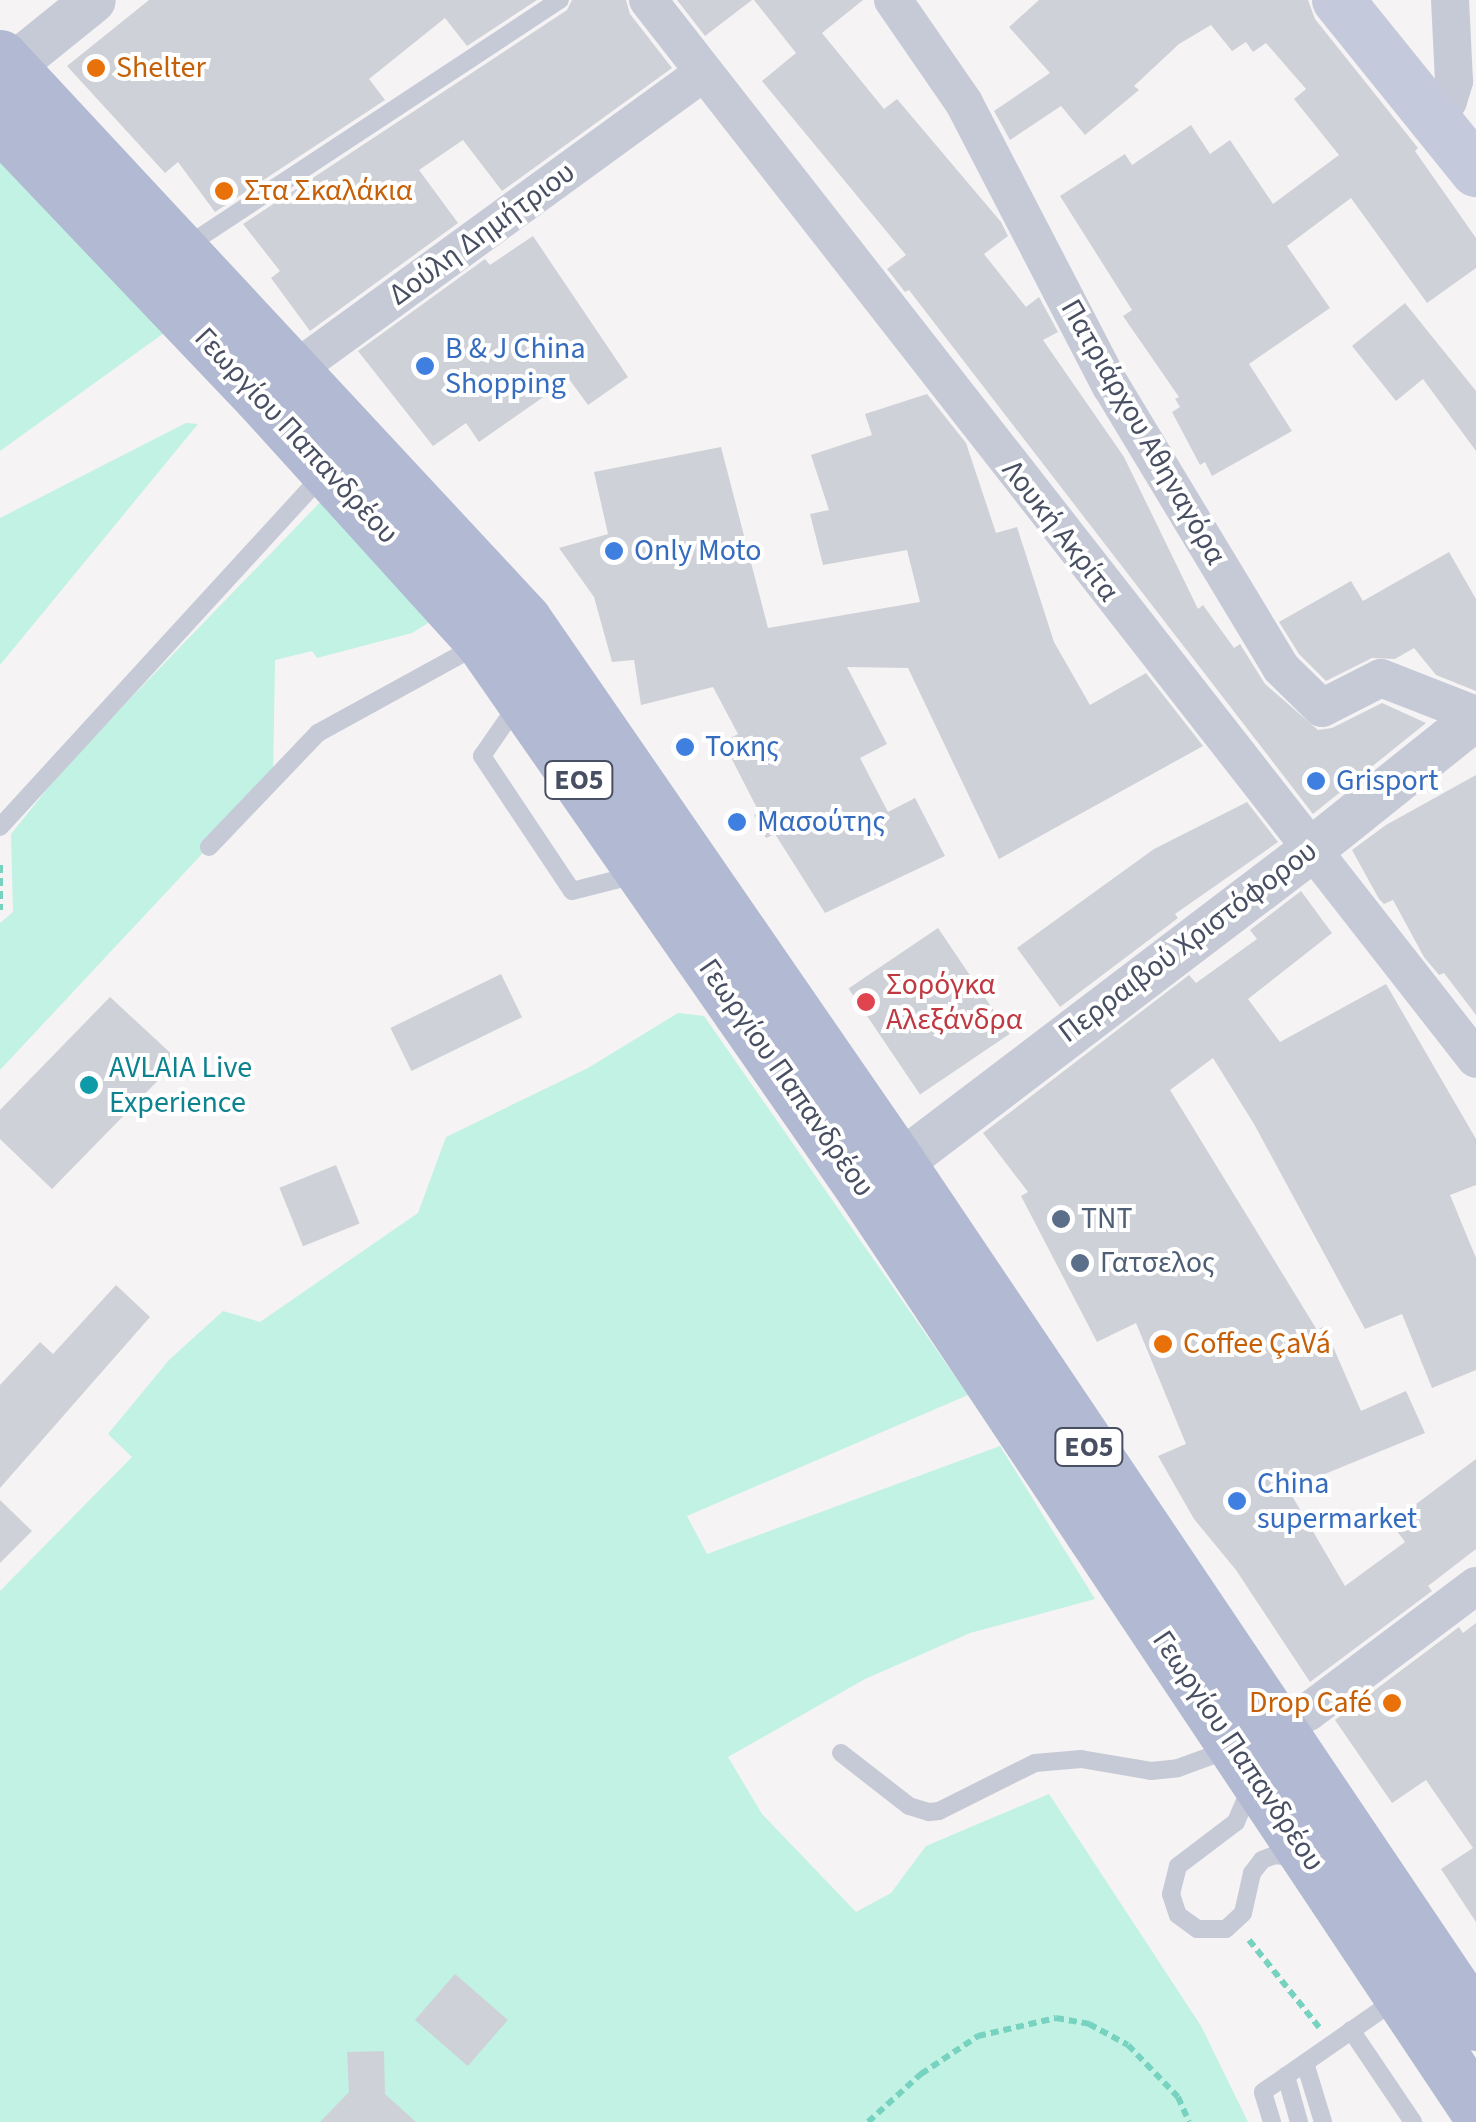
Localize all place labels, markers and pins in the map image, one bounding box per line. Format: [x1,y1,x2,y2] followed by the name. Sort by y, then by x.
[116,50,206,86] place label: Shelter
[85,57,107,79] marker: Shelter
[244,173,412,209] place label: Στα Σκαλάκια
[213,180,235,202] marker: Στα Σκαλάκια
[445,331,586,402] place label: B & J China Shopping
[414,355,436,377] marker: B & J China Shopping
[634,533,762,569] place label: Only Moto
[603,540,625,562] marker: Only Moto
[705,729,779,765] place label: Τοκης
[674,736,696,758] marker: Τοκης
[1336,763,1438,799] place label: Grisport
[1305,770,1327,792] marker: Grisport
[757,804,885,840] place label: Μασούτης
[726,811,748,833] marker: Μασούτης
[886,967,1022,1038] place label: Σορόγκα Αλεξάνδρα
[855,991,877,1013] marker: Σορόγκα Αλεξάνδρα
[109,1050,252,1120] place label: AVLAIA Live Experience
[78,1074,100,1096] marker: AVLAIA Live Experience
[1081,1201,1133,1237] place label: TNT
[1050,1208,1072,1230] marker: TNT
[1100,1245,1215,1281] place label: Γατσελος
[1069,1252,1091,1274] marker: Γατσελος
[1183,1326,1331,1362] place label: Coffee ÇaVá
[1152,1333,1174,1355] marker: Coffee ÇaVá
[1257,1466,1417,1536] place label: China supermarket
[1226,1490,1248,1512] marker: China supermarket
[1249,1685,1372,1721] place label: Drop Café
[1381,1692,1403,1714] marker: Drop Café

